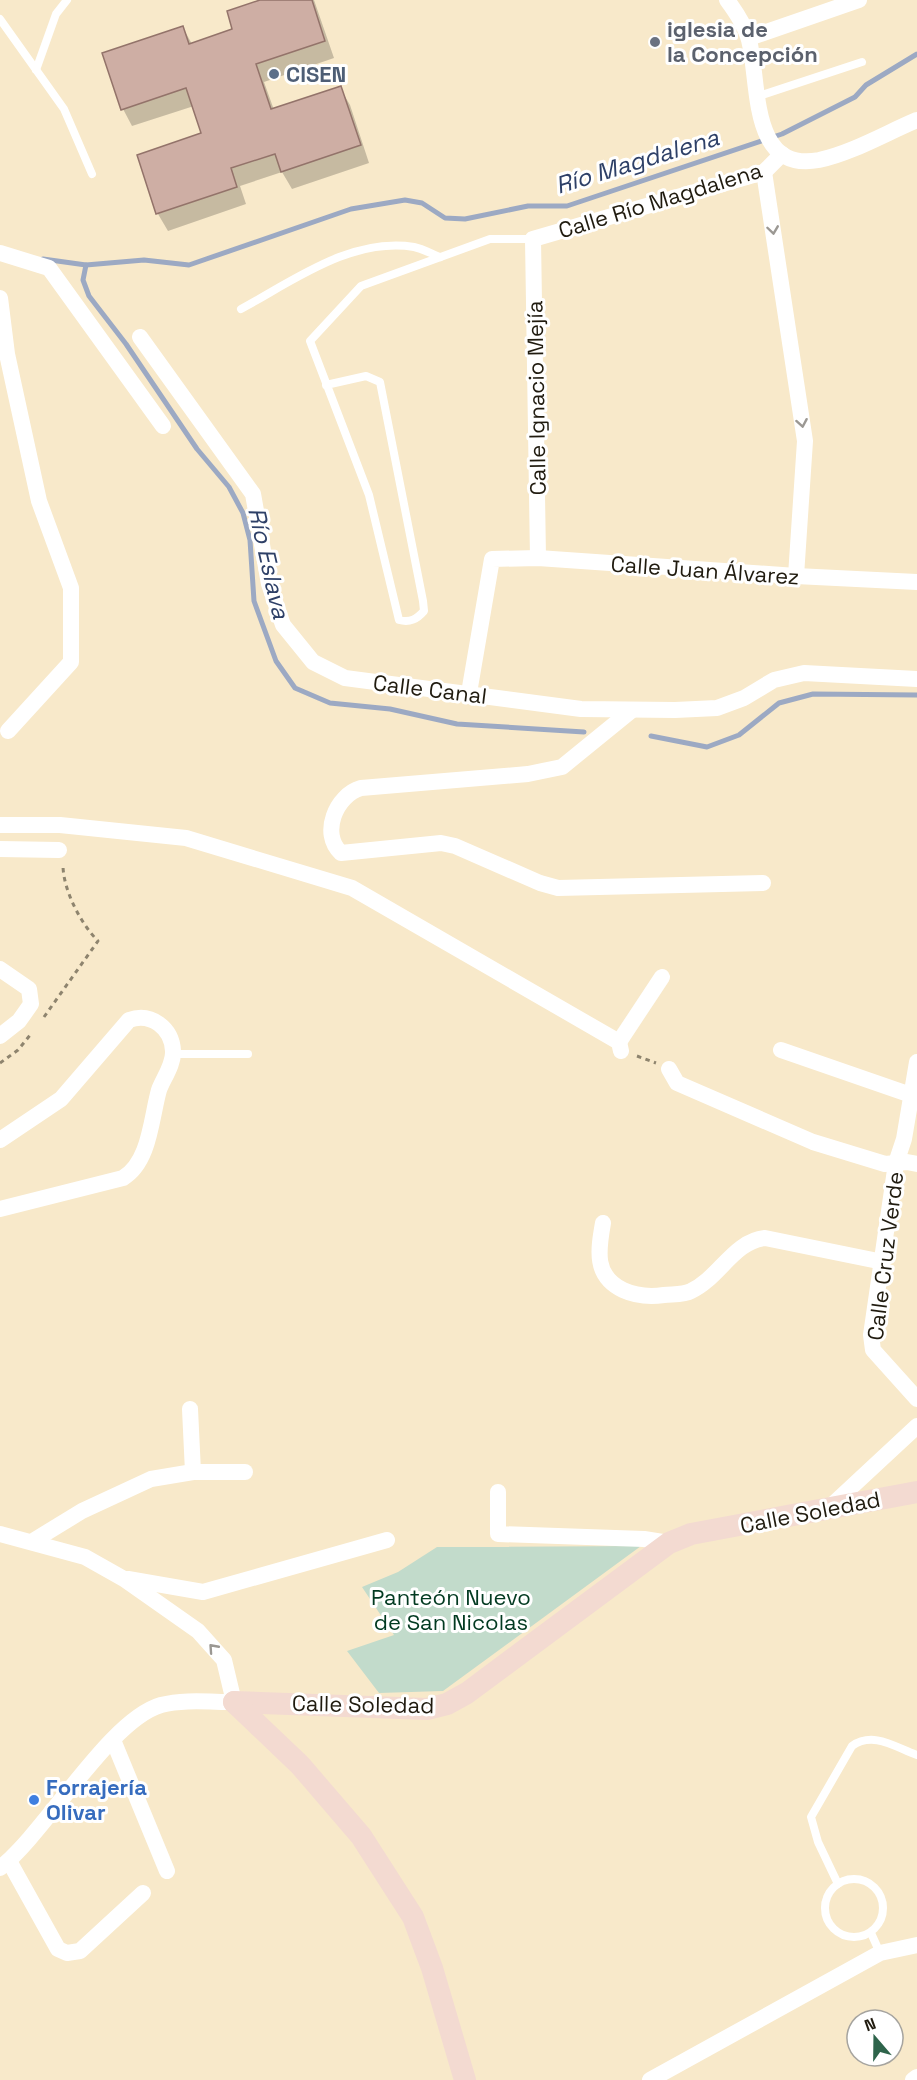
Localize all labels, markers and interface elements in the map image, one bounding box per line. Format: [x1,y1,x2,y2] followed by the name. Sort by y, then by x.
[667,15,818,68] place label: iglesia de la Concepción
[648,35,662,49] marker: iglesia de la Concepción
[286,60,346,88] place label: CISEN
[267,67,281,81] marker: CISEN
[551,121,723,201] water label: Río Magdalena
[555,156,766,244] street label: Calle Río Magdalena
[766,225,778,234] one-way arrow
[520,300,552,496] street label: Calle Ignacio Mejía
[795,418,807,427] one-way arrow
[241,504,297,622] water label: Río Eslava
[610,549,800,591] street label: Calle Juan Álvarez
[371,668,489,710] street label: Calle Canal
[861,1170,909,1342] street label: Calle Cruz Verde
[737,1485,883,1539] street label: Calle Soledad
[371,1583,531,1636] park label: Panteón Nuevo de San Nicolas
[209,1645,220,1655] one-way arrow
[292,1689,434,1719] street label: Calle Soledad
[46,1773,147,1826] place label: Forrajería Olivar
[27,1793,41,1807] marker: Forrajería Olivar
[845,2008,905,2068] north arrow
[861,2013,879,2036] text: N

